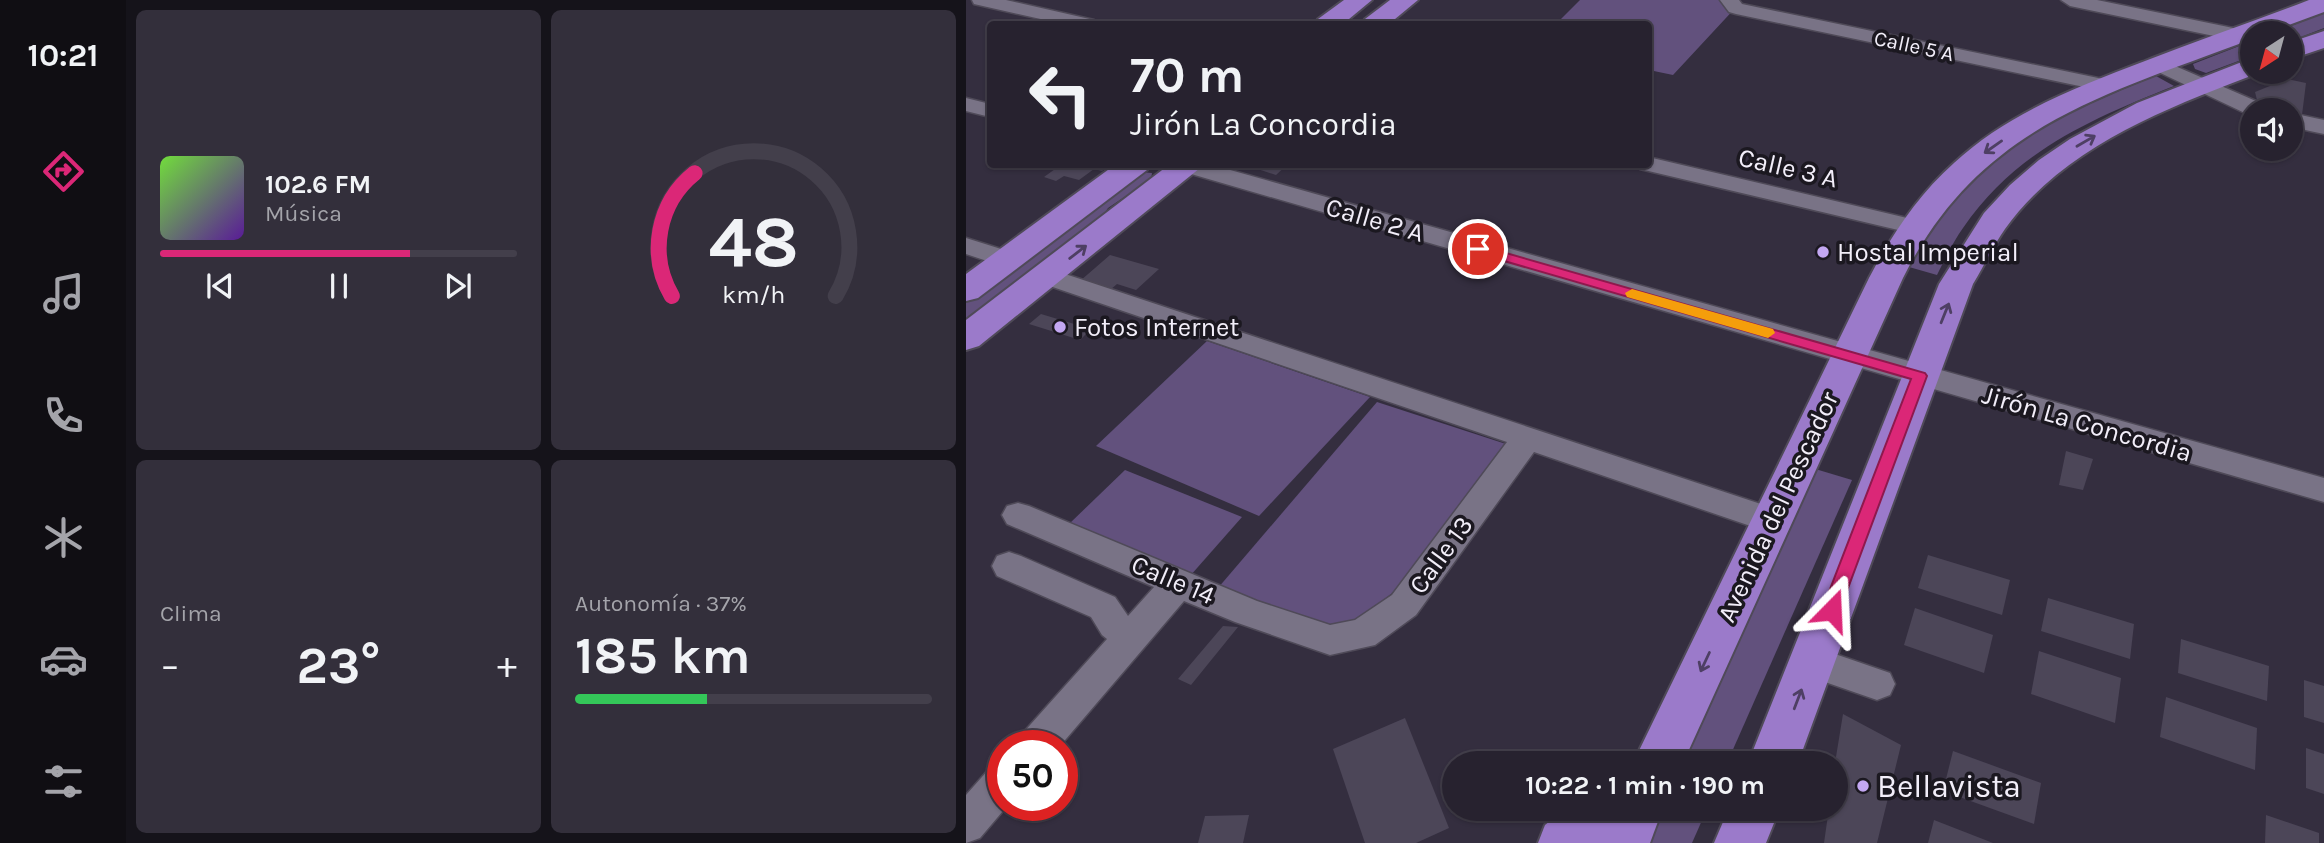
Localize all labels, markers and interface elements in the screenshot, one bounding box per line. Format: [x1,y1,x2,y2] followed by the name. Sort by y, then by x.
[2240,21,2303,84] north arrow
[2240,21,2303,161] map controls
[1872,26,1956,66] street label: Calle 5 A
[27,37,99,74] text: 10:21
[1130,47,1244,104] text: 70 m
[1015,49,1106,140] icon: left
[2240,98,2303,161] button: sound
[1130,106,1397,143] text: Jirón La Concordia
[2075,134,2095,148] one-way arrow
[1984,140,2003,154] one-way arrow
[1735,142,1841,194] street label: Calle 3 A
[39,147,88,196] icon: directions
[265,169,371,200] text: 102.6 FM
[1322,191,1428,249] street label: Calle 2 A
[265,200,342,227] text: Música
[708,200,799,285] text: 48
[1448,219,1508,279] pin
[1459,230,1497,268] icon: arrive
[1837,237,2019,268] place label: Hostal Imperial
[1069,244,1087,259] one-way arrow
[1815,244,1831,260] marker: Hostal Imperial
[201,267,239,305] icon: previous
[320,267,358,305] icon: pause
[439,267,477,305] icon: next
[39,269,88,318] icon: music
[722,280,785,309] text: km/h
[1939,303,1952,324] one-way arrow
[1074,312,1239,343] place label: Fotos Internet
[1052,319,1068,335] marker: Fotos Internet
[1979,379,2195,469] street label: Jirón La Concordia
[1711,386,1845,627] street label: Avenida del Pescador
[39,391,88,440] icon: phone
[1403,510,1479,600] street label: Calle 13
[39,513,88,562] icon: climate
[1127,549,1219,611] street label: Calle 14
[1795,573,1869,647] position arrow
[575,590,747,617] text: Autonomía · 37%
[160,600,222,627] text: Clima
[575,625,751,686] text: 185 km
[39,635,88,684] icon: car
[296,635,381,696] text: 23°
[160,643,180,688] text: −
[497,643,517,688] text: +
[1698,651,1711,672] one-way arrow
[1792,689,1805,711] one-way arrow
[987,730,1078,821] speed limit sign: 50
[39,757,88,806] icon: filters
[1877,768,2021,805] place label: Bellavista
[1525,770,1765,801] text: 10:22 · 1 min · 190 m
[1855,778,1871,794] marker: Bellavista

